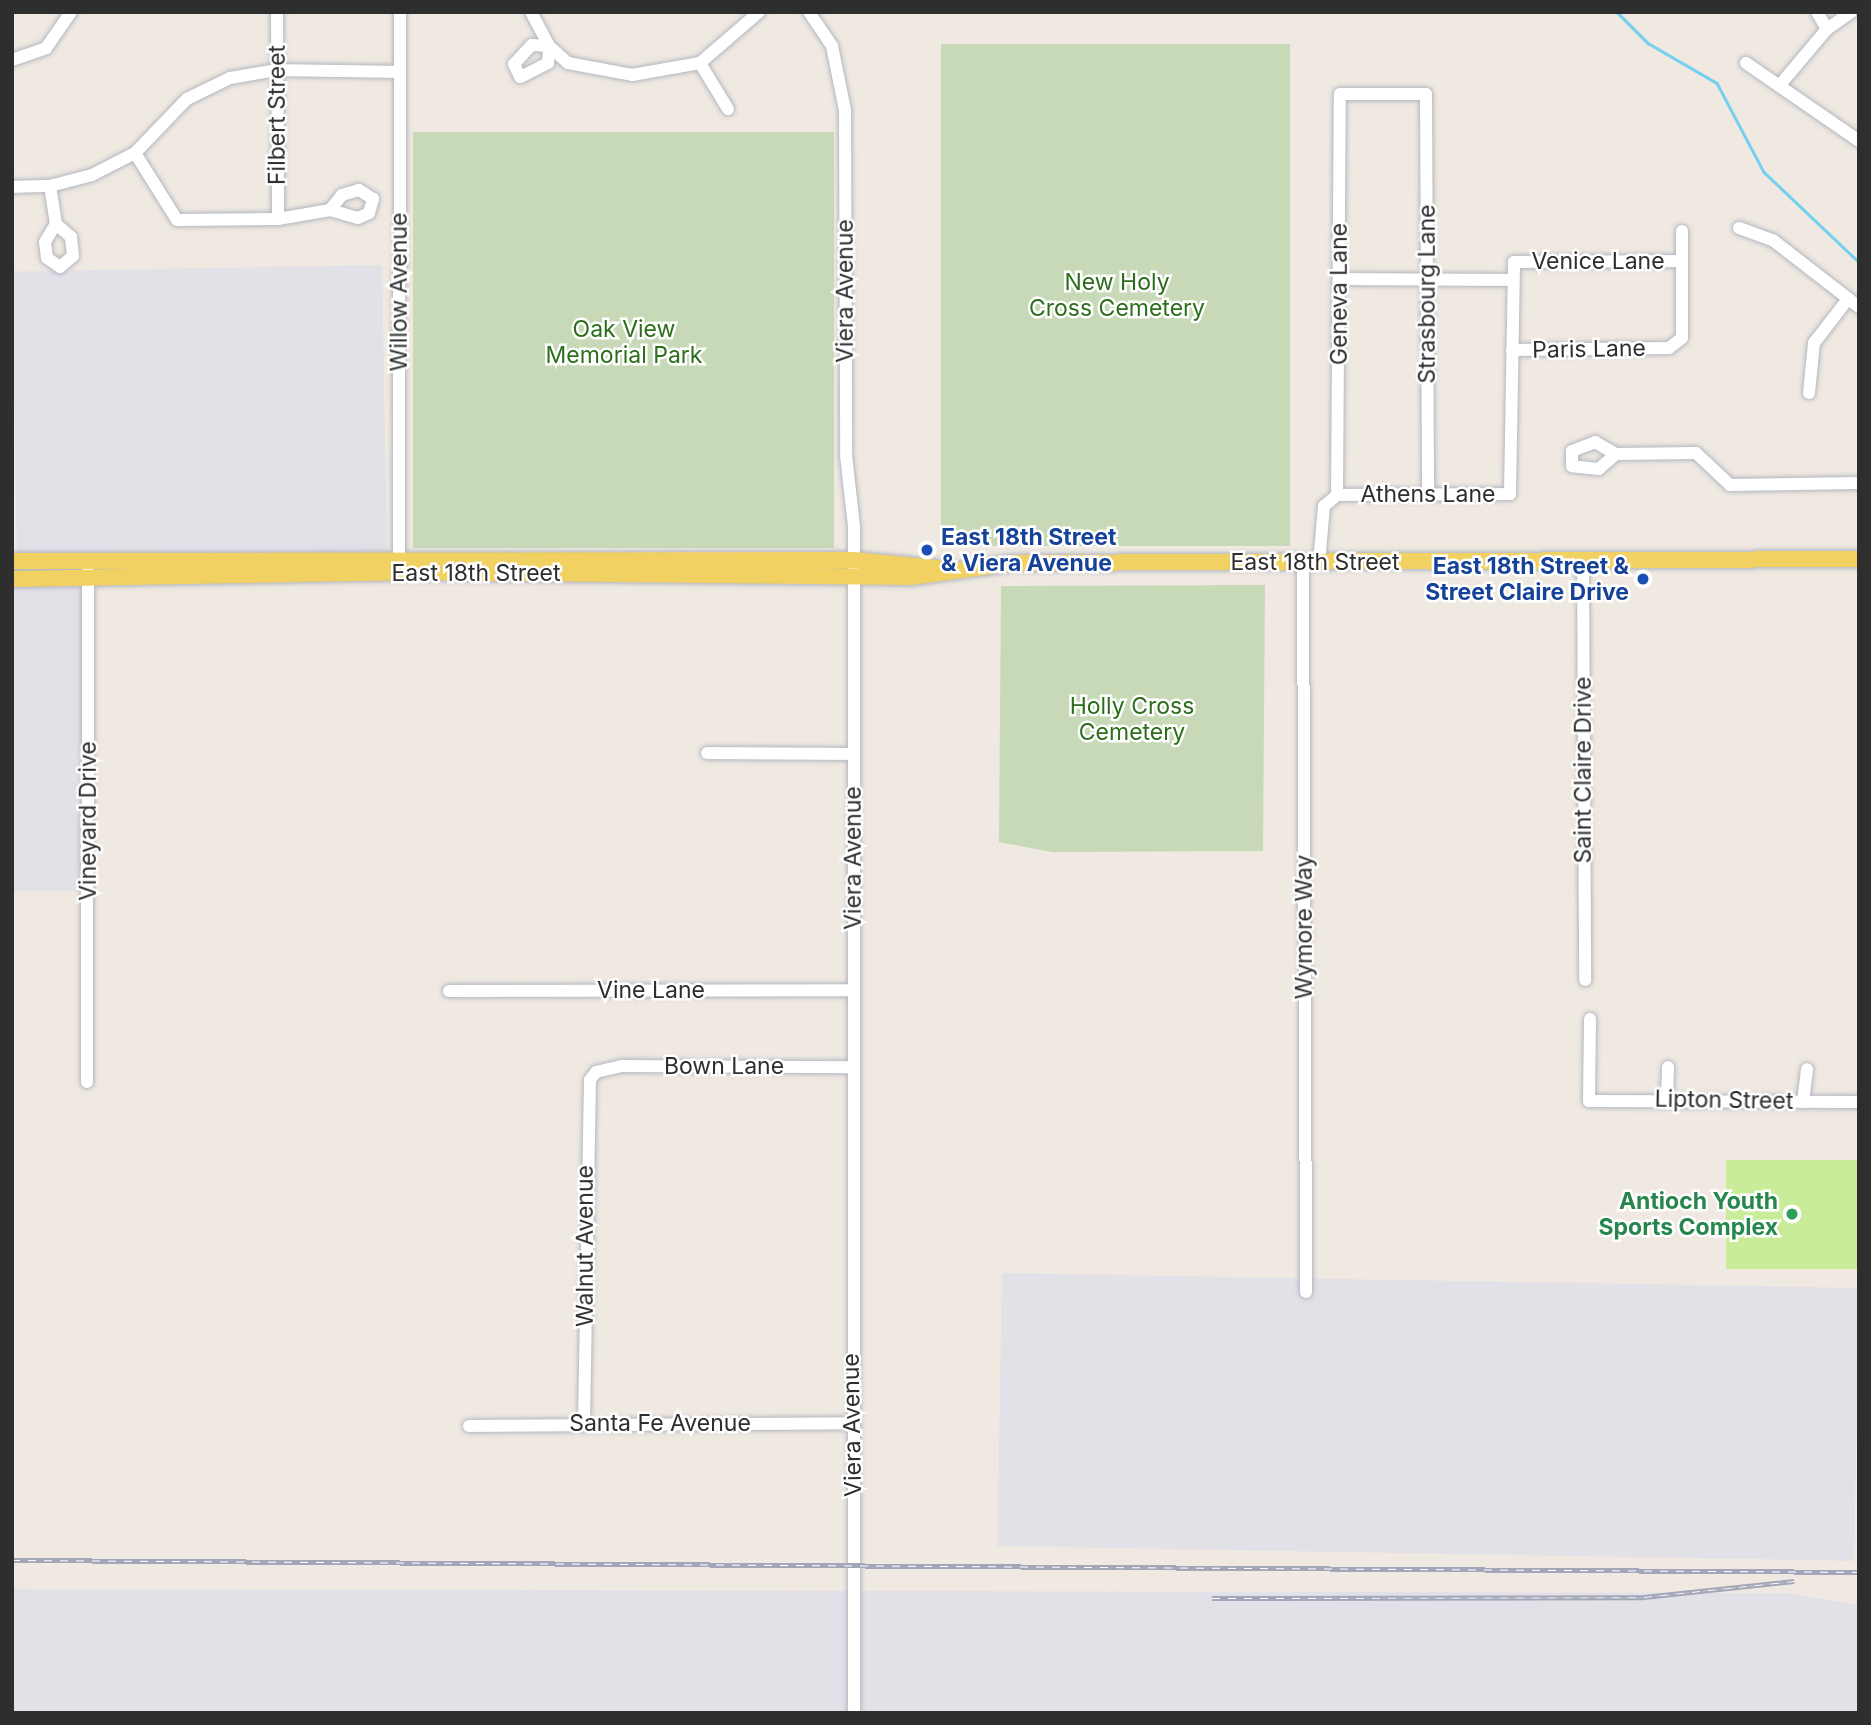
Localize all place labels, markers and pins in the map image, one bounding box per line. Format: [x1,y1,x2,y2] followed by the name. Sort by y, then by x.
[941,523,1116,577] place label: East 18th Street & Viera Avenue
[919,542,935,558] marker: East 18th Street & Viera Avenue
[1425,552,1629,606] place label: East 18th Street & Street Claire Drive
[1635,571,1651,587] marker: East 18th Street & Street Claire Drive
[1599,1187,1778,1241] place label: Antioch Youth Sports Complex
[1784,1206,1800,1222] marker: Antioch Youth Sports Complex

